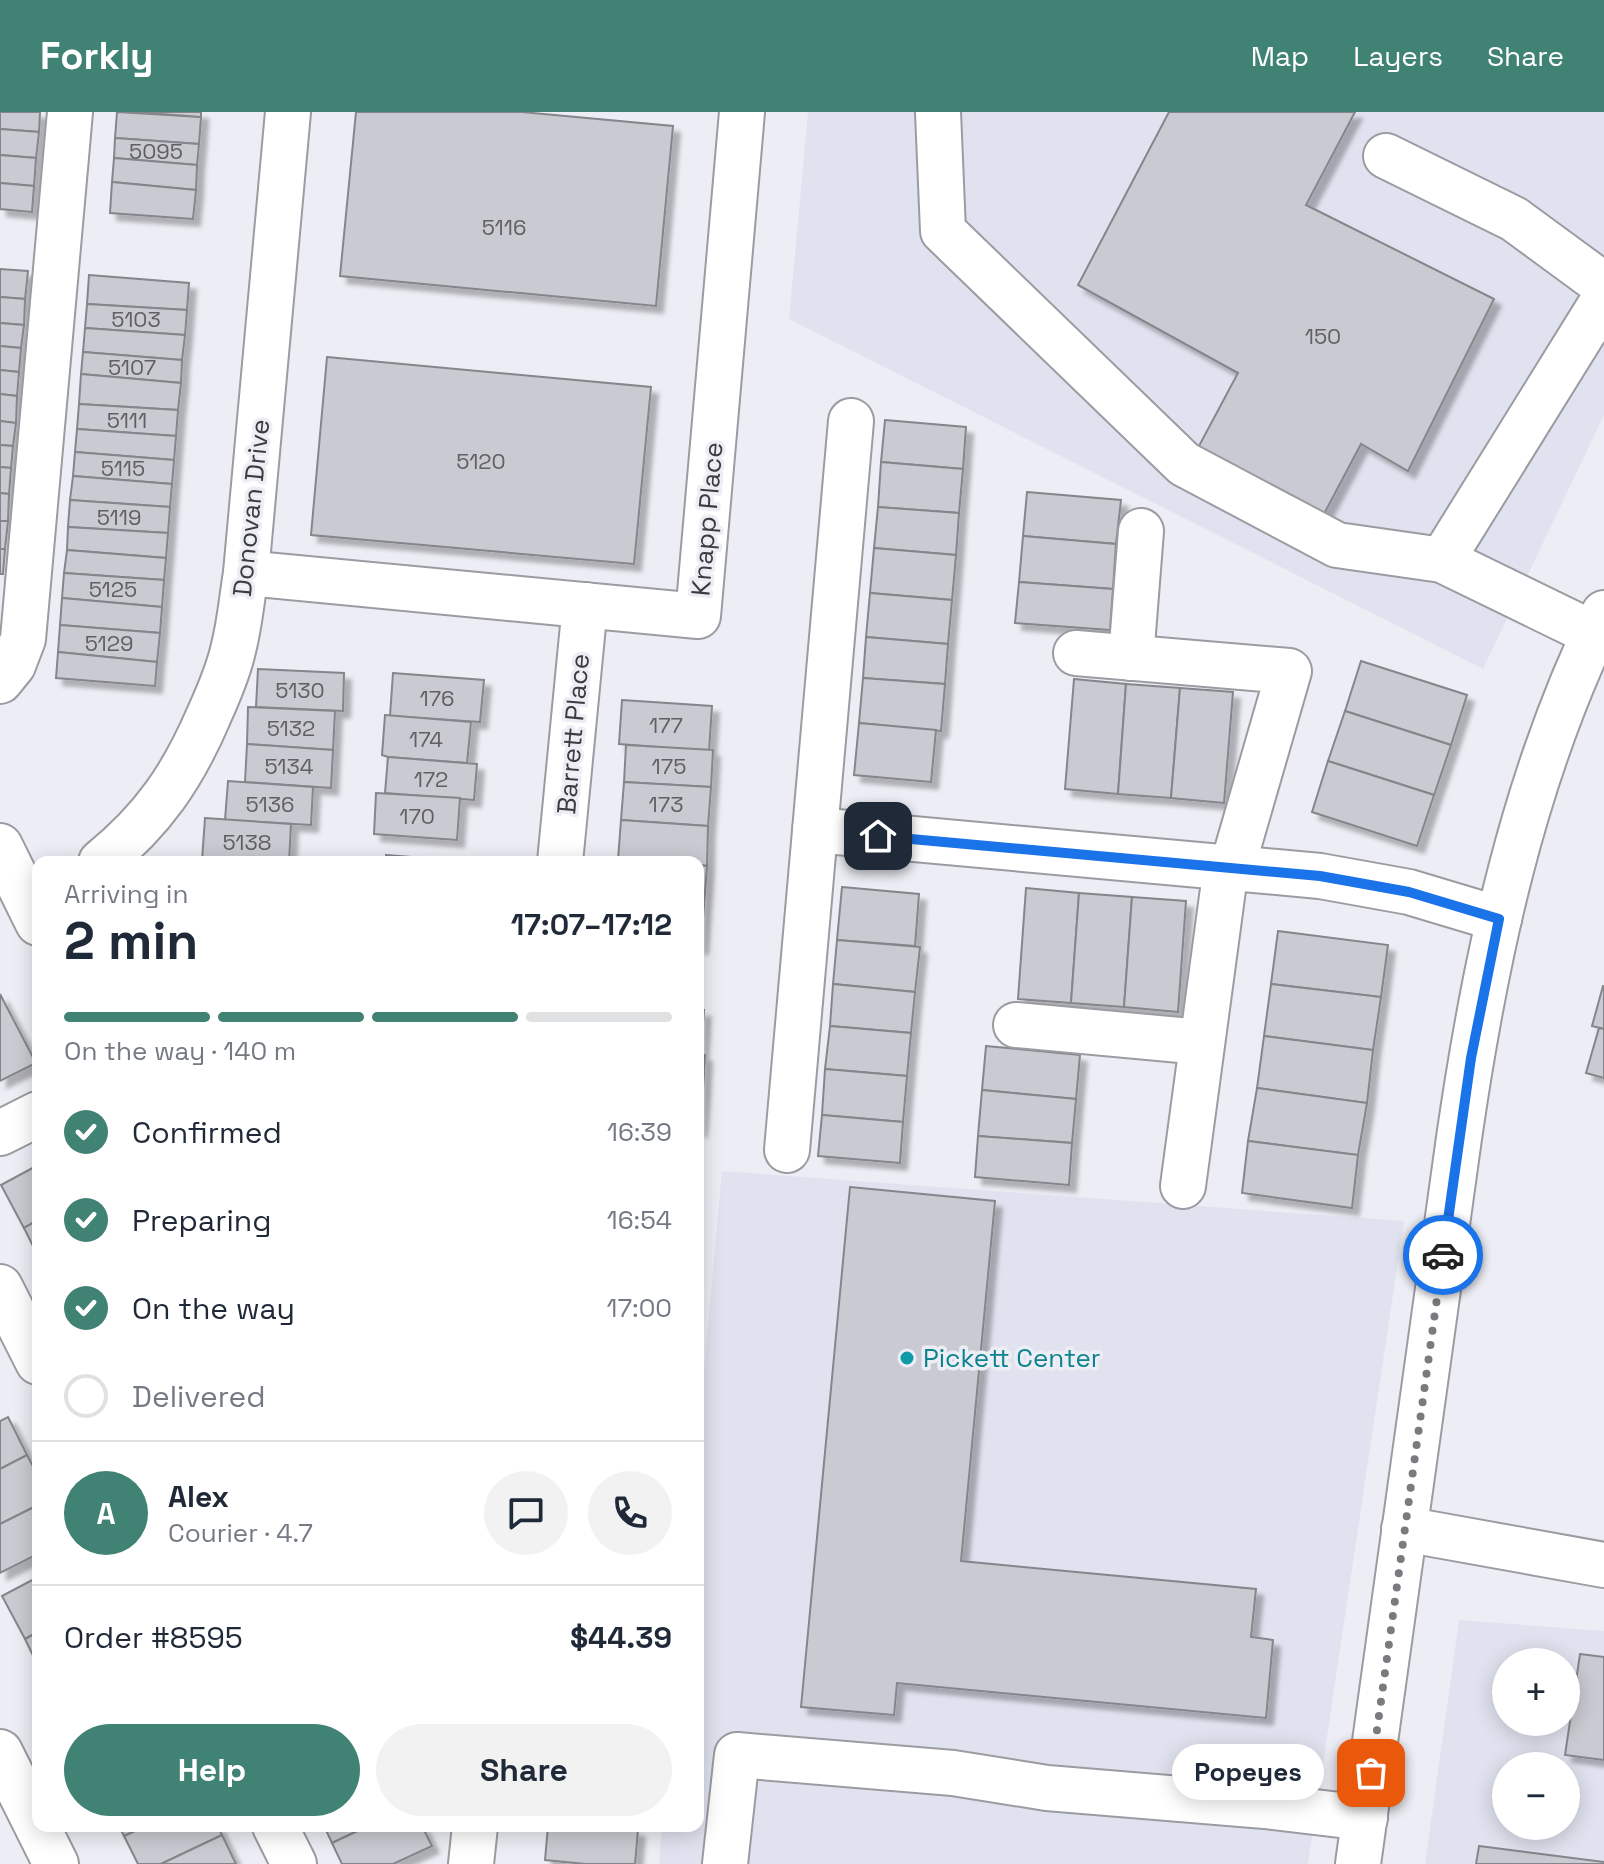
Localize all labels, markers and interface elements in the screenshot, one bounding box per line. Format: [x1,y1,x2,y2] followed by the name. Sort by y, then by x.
[40,32,153,80] text: Forkly
[1251,38,1309,74] text: Map
[1353,38,1443,74] text: Layers
[1487,38,1564,74] text: Share
[129,137,183,165] house number: 5095
[482,213,526,241] house number: 5116
[111,305,161,333] house number: 5103
[1305,322,1341,350] house number: 150
[108,353,156,381] house number: 5107
[107,406,147,434] house number: 5111
[225,418,277,598] street label: Donovan Drive
[683,441,731,597] street label: Knapp Place
[456,447,506,475] house number: 5120
[101,454,145,482] house number: 5115
[97,503,141,531] house number: 5119
[89,575,137,603] house number: 5125
[85,629,133,657] house number: 5129
[549,652,597,816] street label: Barrett Place
[275,676,325,704] house number: 5130
[420,684,454,712] house number: 176
[649,711,683,739] house number: 177
[267,714,315,742] house number: 5132
[409,725,443,753] house number: 174
[264,752,314,780] house number: 5134
[652,752,686,780] house number: 175
[414,765,448,793] house number: 172
[246,790,294,818] house number: 5136
[649,790,683,818] house number: 173
[399,802,435,830] house number: 170
[844,802,912,870] pin
[856,814,900,858] icon: home
[222,828,272,856] house number: 5138
[64,877,188,911] text: Arriving in
[511,905,672,944] text: 17:07–17:12
[64,908,198,974] text: 2 min
[64,1034,296,1068] text: On the way · 140 m
[64,1110,108,1154] icon: check
[132,1113,282,1152] text: Confirmed
[607,1115,672,1149] text: 16:39
[64,1198,108,1242] icon: check
[132,1201,271,1240] text: Preparing
[607,1203,672,1237] text: 16:54
[1403,1215,1483,1295] courier
[1421,1233,1465,1277] icon: car
[64,1286,108,1330] icon: check
[132,1289,295,1328] text: On the way
[607,1291,672,1325] text: 17:00
[923,1341,1101,1375] place label: Pickett Center
[898,1349,916,1367] marker: Pickett Center
[132,1377,266,1416] text: Delivered
[484,1471,568,1555] button: chat
[588,1471,672,1555] button: phone
[168,1477,229,1516] text: Alex
[96,1494,116,1533] text: A
[168,1516,313,1550] text: Courier · 4.7
[64,1618,243,1657] text: Order #8595
[570,1618,672,1657] text: $44.39
[1492,1648,1580,1840] map controls
[1492,1648,1580,1736] button: +
[64,1724,360,1816] button: Help
[376,1724,672,1816] button: Share
[1337,1739,1405,1807] pin
[1171,1745,1323,1801] callout: Popeyes
[1349,1751,1393,1795] icon: bag
[1492,1752,1580,1840] button: −
[1194,1755,1302,1789] text: Popeyes

